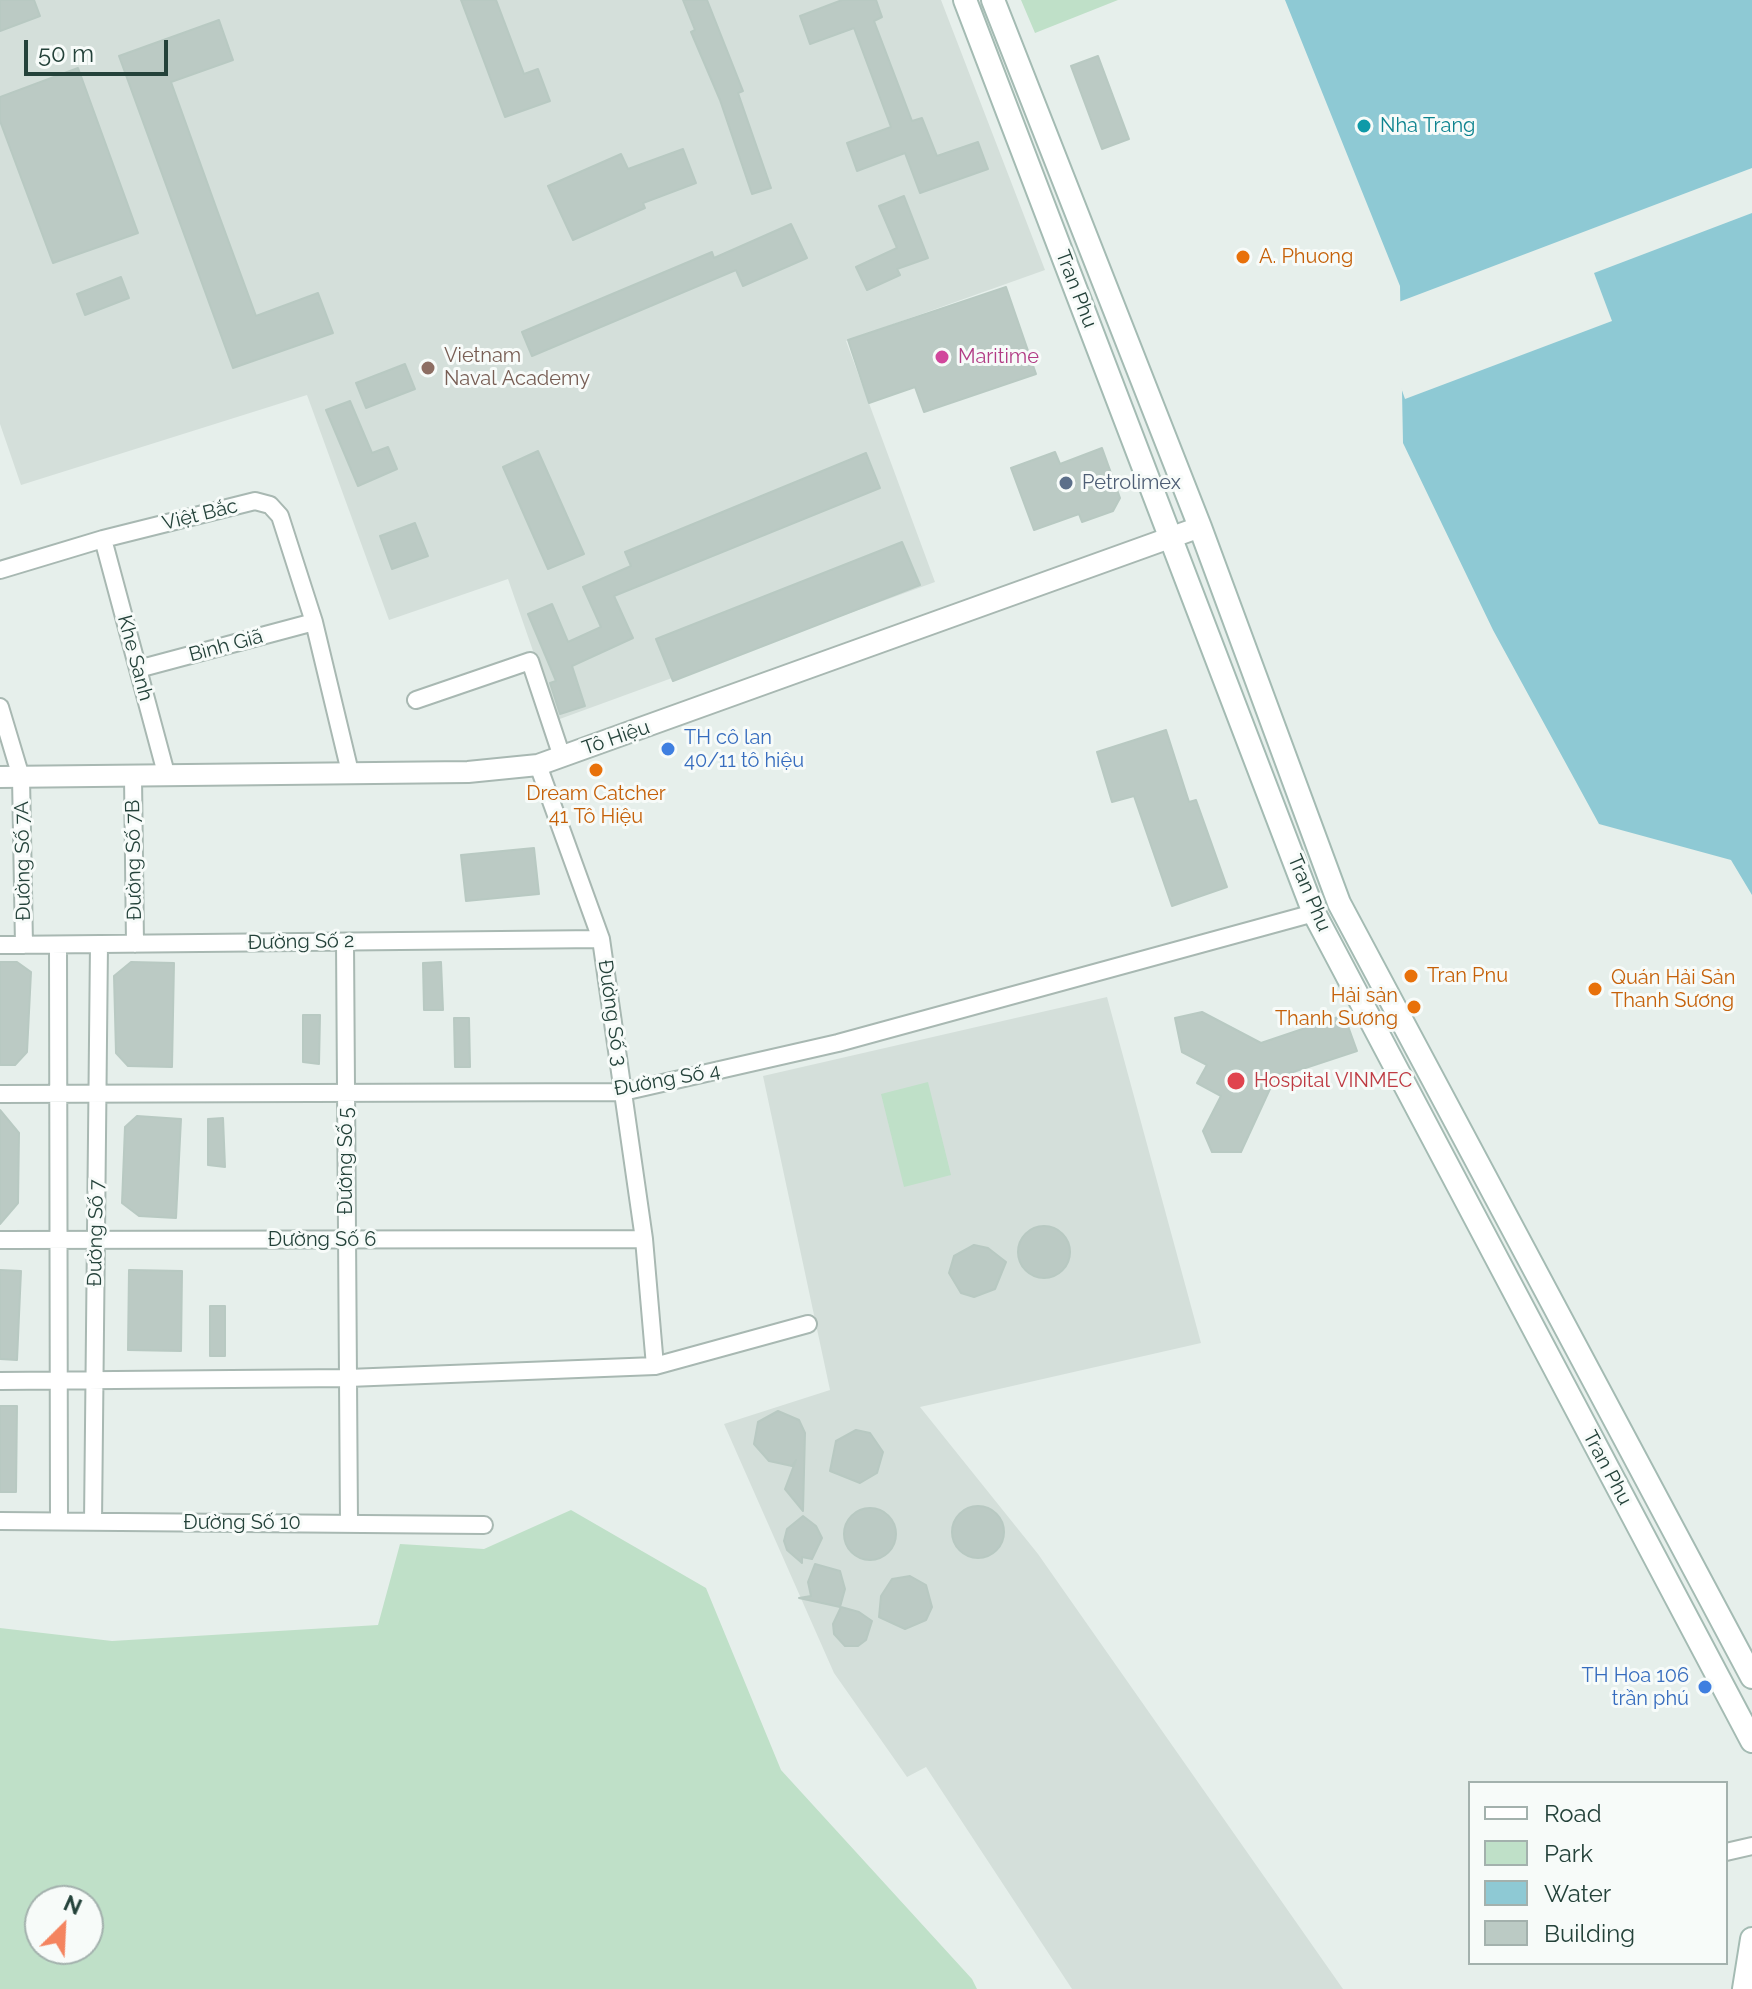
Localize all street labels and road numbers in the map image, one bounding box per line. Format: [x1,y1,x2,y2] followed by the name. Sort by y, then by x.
[1050,247,1102,331] street label: Tran Phu
[160,494,240,536] street label: Việt Bắc
[112,613,158,703] street label: Khe Sanh
[186,625,266,667] street label: Bình Giã
[579,715,653,761] street label: Tô Hiệu
[121,800,147,920] street label: Đường Số 7B
[10,801,36,921] street label: Đường Số 7A
[1282,851,1336,935] street label: Tran Phu
[247,929,355,955] street label: Đường Số 2
[593,958,631,1068] street label: Đường Số 3
[612,1059,722,1101] street label: Đường Số 4
[334,1107,358,1215] street label: Đường Số 5
[83,1179,109,1287] street label: Đường Số 7
[268,1228,376,1252] street label: Đường Số 6
[1577,1427,1637,1509] street label: Tran Phu
[183,1511,301,1535] street label: Đường Số 10

